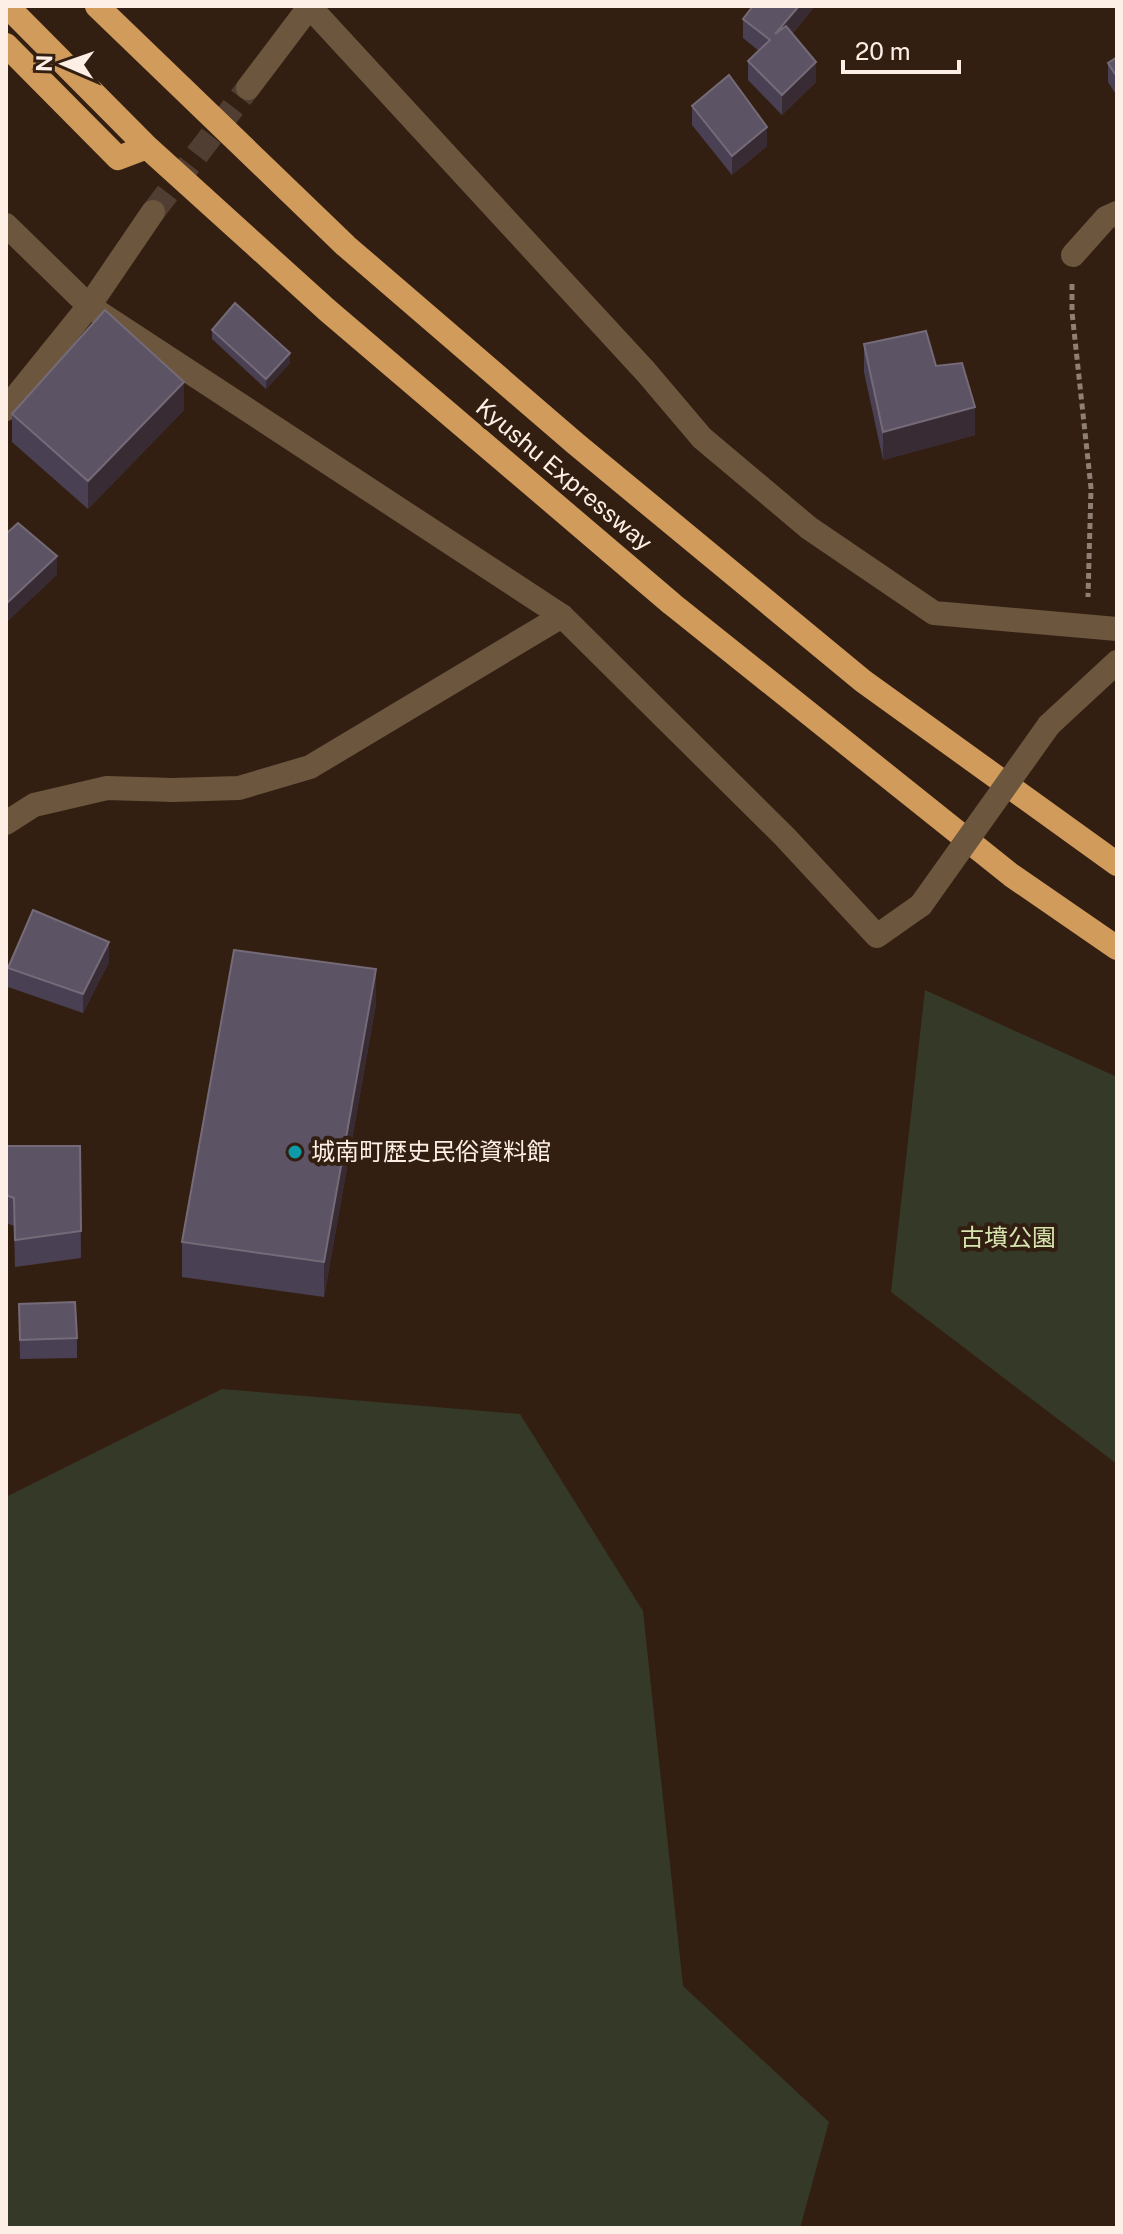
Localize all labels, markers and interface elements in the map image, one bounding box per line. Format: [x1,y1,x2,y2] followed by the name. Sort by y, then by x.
[24,24,104,104] north arrow
[843,24,959,74] scale bar
[855,37,911,65] text: 20 m
[31,54,57,72] text: N
[471,392,659,556] street label: Kyushu Expressway
[311,1137,551,1165] place label: 城南町歴史民俗資料館
[286,1143,304,1161] marker: 城南町歴史民俗資料館
[960,1223,1056,1251] park label: 古墳公園

